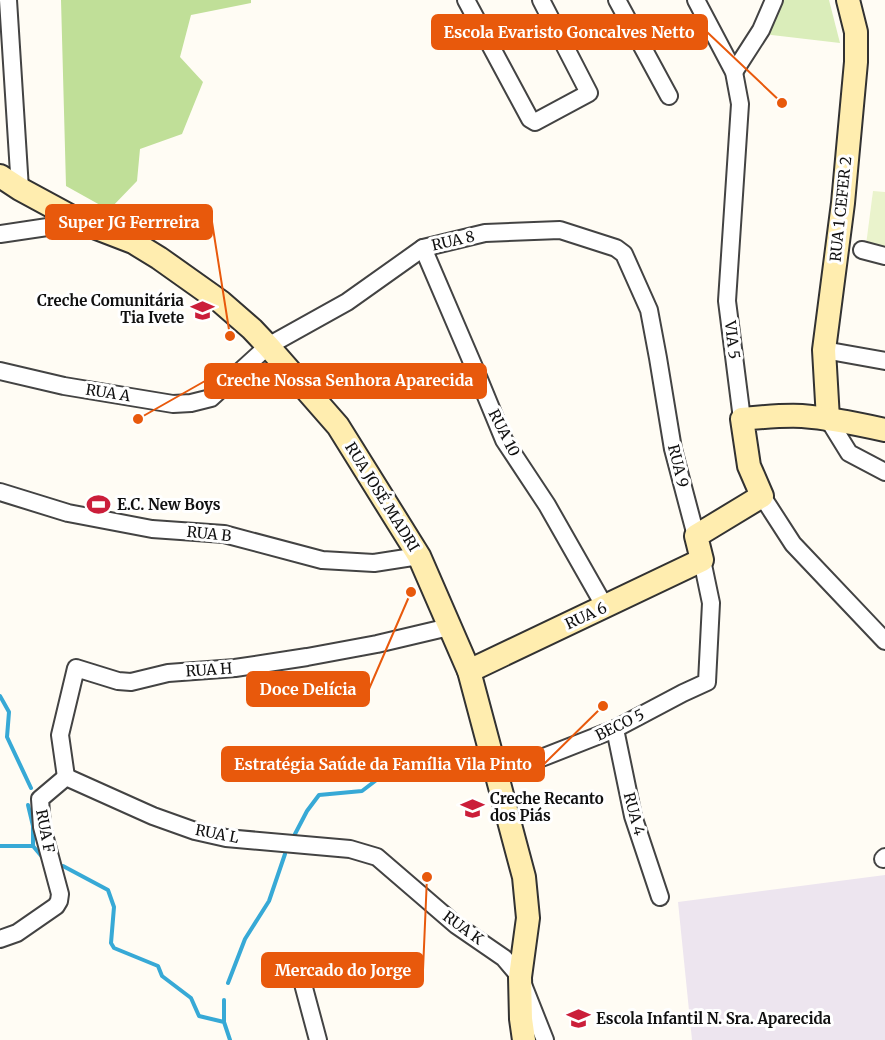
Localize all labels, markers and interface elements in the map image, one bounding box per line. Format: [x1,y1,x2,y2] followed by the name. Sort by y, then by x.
[432,15,707,49] callout: Escola Evaristo Goncalves Netto
[444,22,695,42] text: Escola Evaristo Goncalves Netto
[826,155,855,263] street label: RUA 1 CEFER 2
[46,205,212,239] callout: Super JG Ferrreira
[58,212,200,232] text: Super JG Ferrreira
[430,226,476,255] street label: RUA 8
[37,291,185,327] place label: Creche Comunitária Tia Ivete
[189,297,215,323] school or university icon: Creche Comunitária Tia Ivete
[721,319,744,360] street label: VIA 5
[205,364,486,398] callout: Creche Nossa Senhora Aparecida
[216,370,474,390] text: Creche Nossa Senhora Aparecida
[84,380,132,405] street label: RUA A
[485,406,524,460] street label: RUA 10
[341,438,425,555] street label: RUA JOSÉ MADRI
[664,442,693,489] street label: RUA 9
[86,492,112,518] sports icon: E.C. New Boys
[117,495,221,514] place label: E.C. New Boys
[186,522,232,545] street label: RUA B
[562,598,610,633] street label: RUA 6
[185,658,233,681] street label: RUA H
[247,672,369,706] callout: Doce Delícia
[259,679,357,699] text: Doce Delícia
[592,705,647,745] street label: BECO 5
[222,747,544,781] callout: Estratégia Saúde da Família Vila Pinto
[234,754,532,774] text: Estratégia Saúde da Família Vila Pinto
[490,789,604,825] place label: Creche Recanto dos Piás
[620,790,649,838] street label: RUA 4
[459,795,485,821] school or university icon: Creche Recanto dos Piás
[32,808,59,854] street label: RUA F
[194,820,241,847] street label: RUA L
[439,907,487,949] street label: RUA K
[262,953,423,987] callout: Mercado do Jorge
[275,960,412,980] text: Mercado do Jorge
[565,1006,591,1032] school or university icon: Escola Infantil N. Sra. Aparecida
[596,1009,832,1028] place label: Escola Infantil N. Sra. Aparecida

